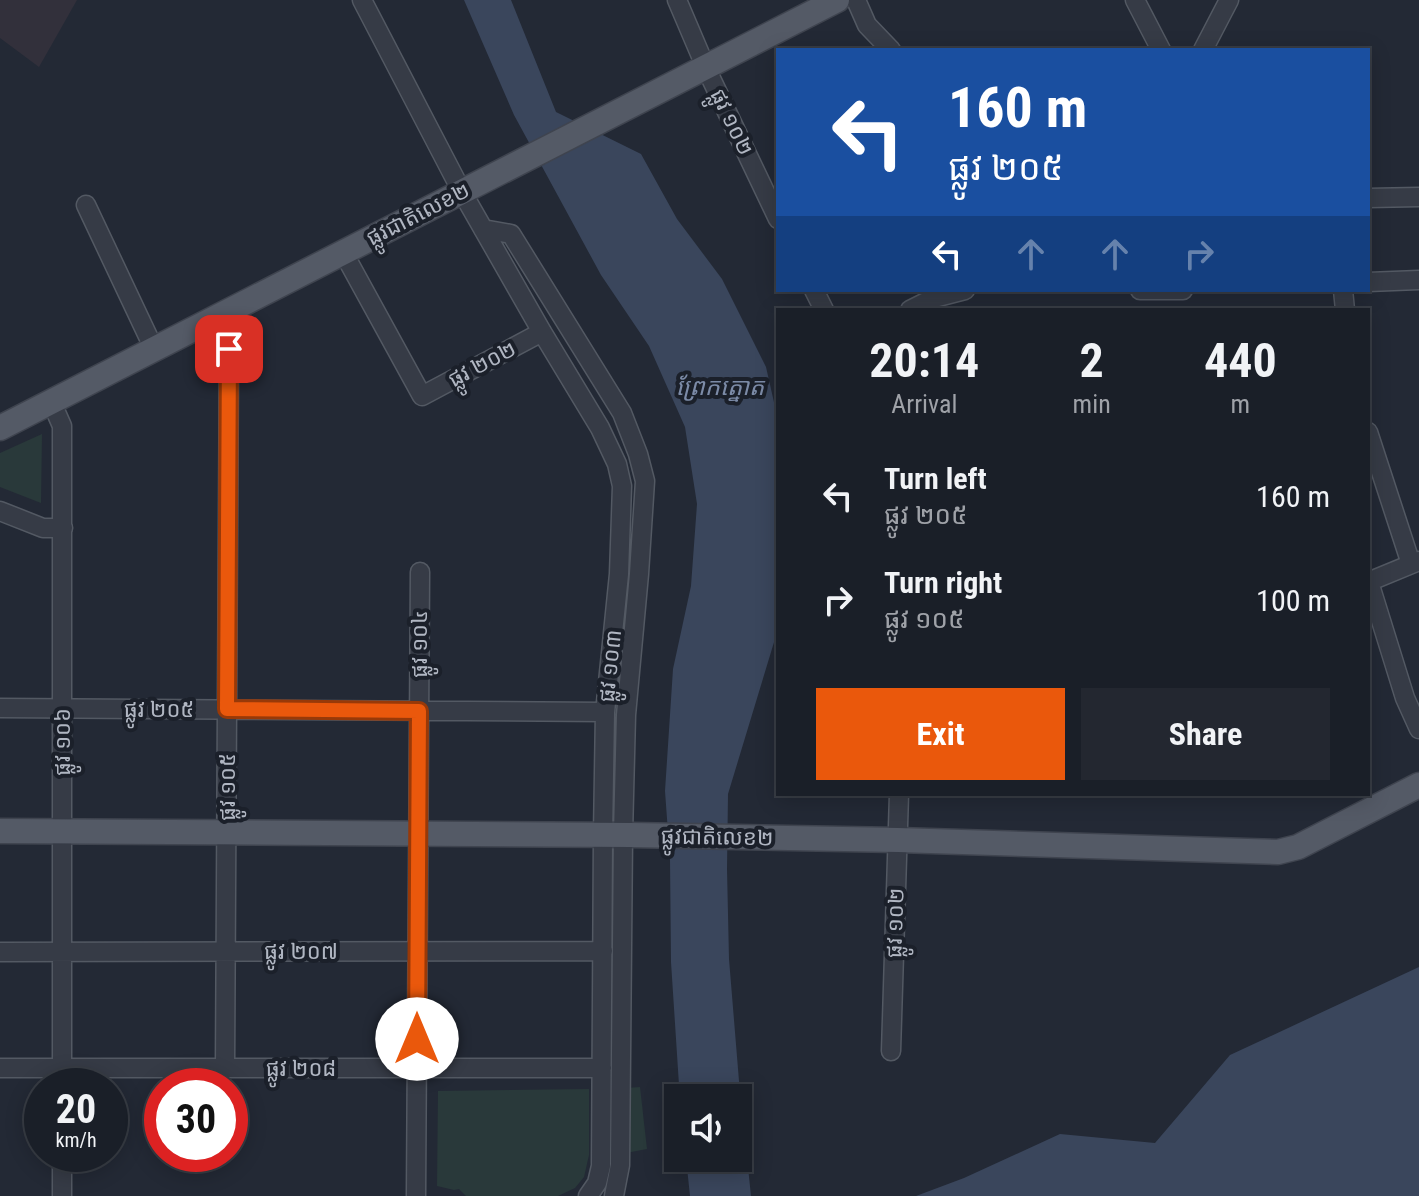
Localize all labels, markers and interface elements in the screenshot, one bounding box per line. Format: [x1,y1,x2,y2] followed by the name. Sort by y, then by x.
[948,75,1087,141] text: 160 m
[816,80,920,184] icon: left
[699,85,759,163] street label: ផ្លូវ ១០២
[948,147,1064,189] text: ផ្លូវ ២០៥
[362,177,477,257] street label: ផ្លូវជាតិលេខ២
[925,232,969,276] icon: left
[1009,232,1053,276] icon: ahead
[1093,232,1137,276] icon: ahead
[1177,232,1221,276] icon: right
[195,315,263,383] pin
[207,327,251,371] icon: arrive
[869,332,979,389] text: 20:14
[1080,332,1104,389] text: 2
[1204,332,1277,389] text: 440
[444,336,524,399] street label: ផ្លូវ ២០២
[676,373,766,402] water label: ព្រែកត្នោត
[891,389,957,419] text: Arrival
[1073,389,1111,419] text: min
[1231,389,1250,419] text: m
[884,461,987,496] text: Turn left
[816,474,860,518] icon: left
[1256,479,1330,514] text: 160 m
[884,500,968,530] text: ផ្លូវ ២០៥
[884,565,1002,600] text: Turn right
[816,578,860,622] icon: right
[1256,583,1330,618] text: 100 m
[884,604,964,634] text: ផ្លូវ ១០៥
[407,610,439,678] street label: ផ្លូវ ១០៤
[594,628,634,704] street label: ផ្លូវ ១០៣
[816,688,1065,780] button: Exit
[1081,688,1330,780] button: Share
[124,697,194,729] street label: ផ្លូវ ២០៥
[50,708,82,776] street label: ផ្លូវ ១០៦
[215,753,247,821] street label: ផ្លូវ ១០៥
[660,824,774,858] street label: ផ្លូវជាតិលេខ២
[881,887,916,959] street label: ផ្លូវ ១០២
[264,939,338,971] street label: ផ្លូវ ២០៧
[375,997,459,1081] position arrow
[266,1056,336,1088] street label: ផ្លូវ ២០៨
[144,1068,248,1172] speed limit sign: 30
[664,1084,752,1172] map controls
[664,1084,752,1172] button: sound
[56,1086,96,1133] text: 20
[55,1128,97,1152] text: km/h

